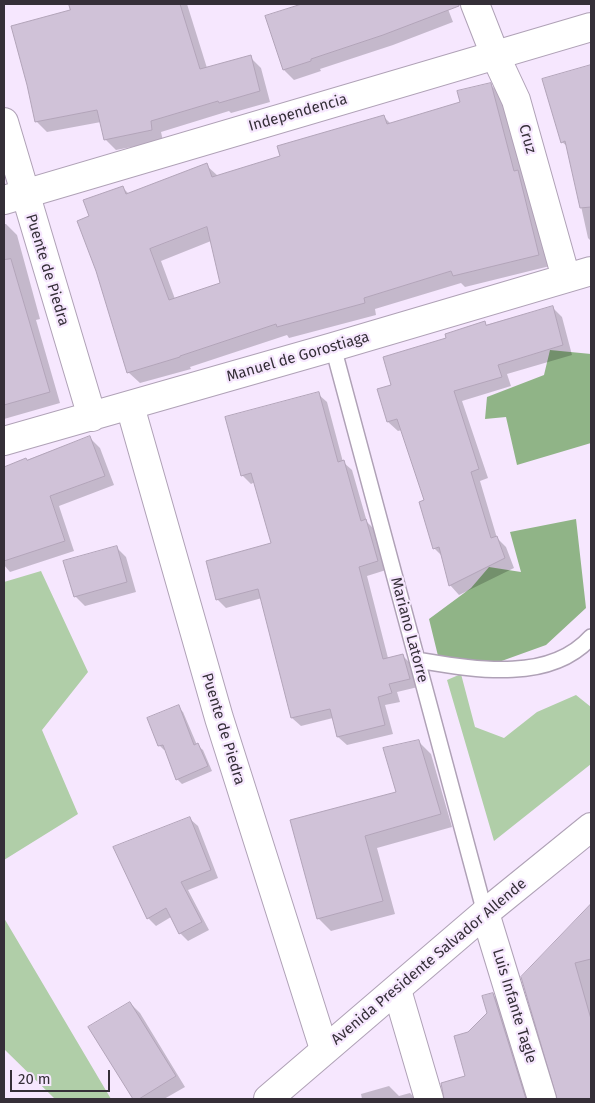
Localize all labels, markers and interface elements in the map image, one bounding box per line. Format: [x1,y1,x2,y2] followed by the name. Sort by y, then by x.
[247,90,349,136] street label: Independencia
[514,122,540,156] street label: Cruz
[21,212,73,328] street label: Puente de Piedra
[225,328,371,386] street label: Manuel de Gorostiaga
[386,575,432,685] street label: Mariano Latorre
[197,671,249,787] street label: Puente de Piedra
[328,875,530,1049] street label: Avenida Presidente Salvador Allende
[488,947,540,1065] street label: Luis Infante Tagle
[12,1060,112,1092] scale bar
[18,1070,51,1088] text: 20 m

